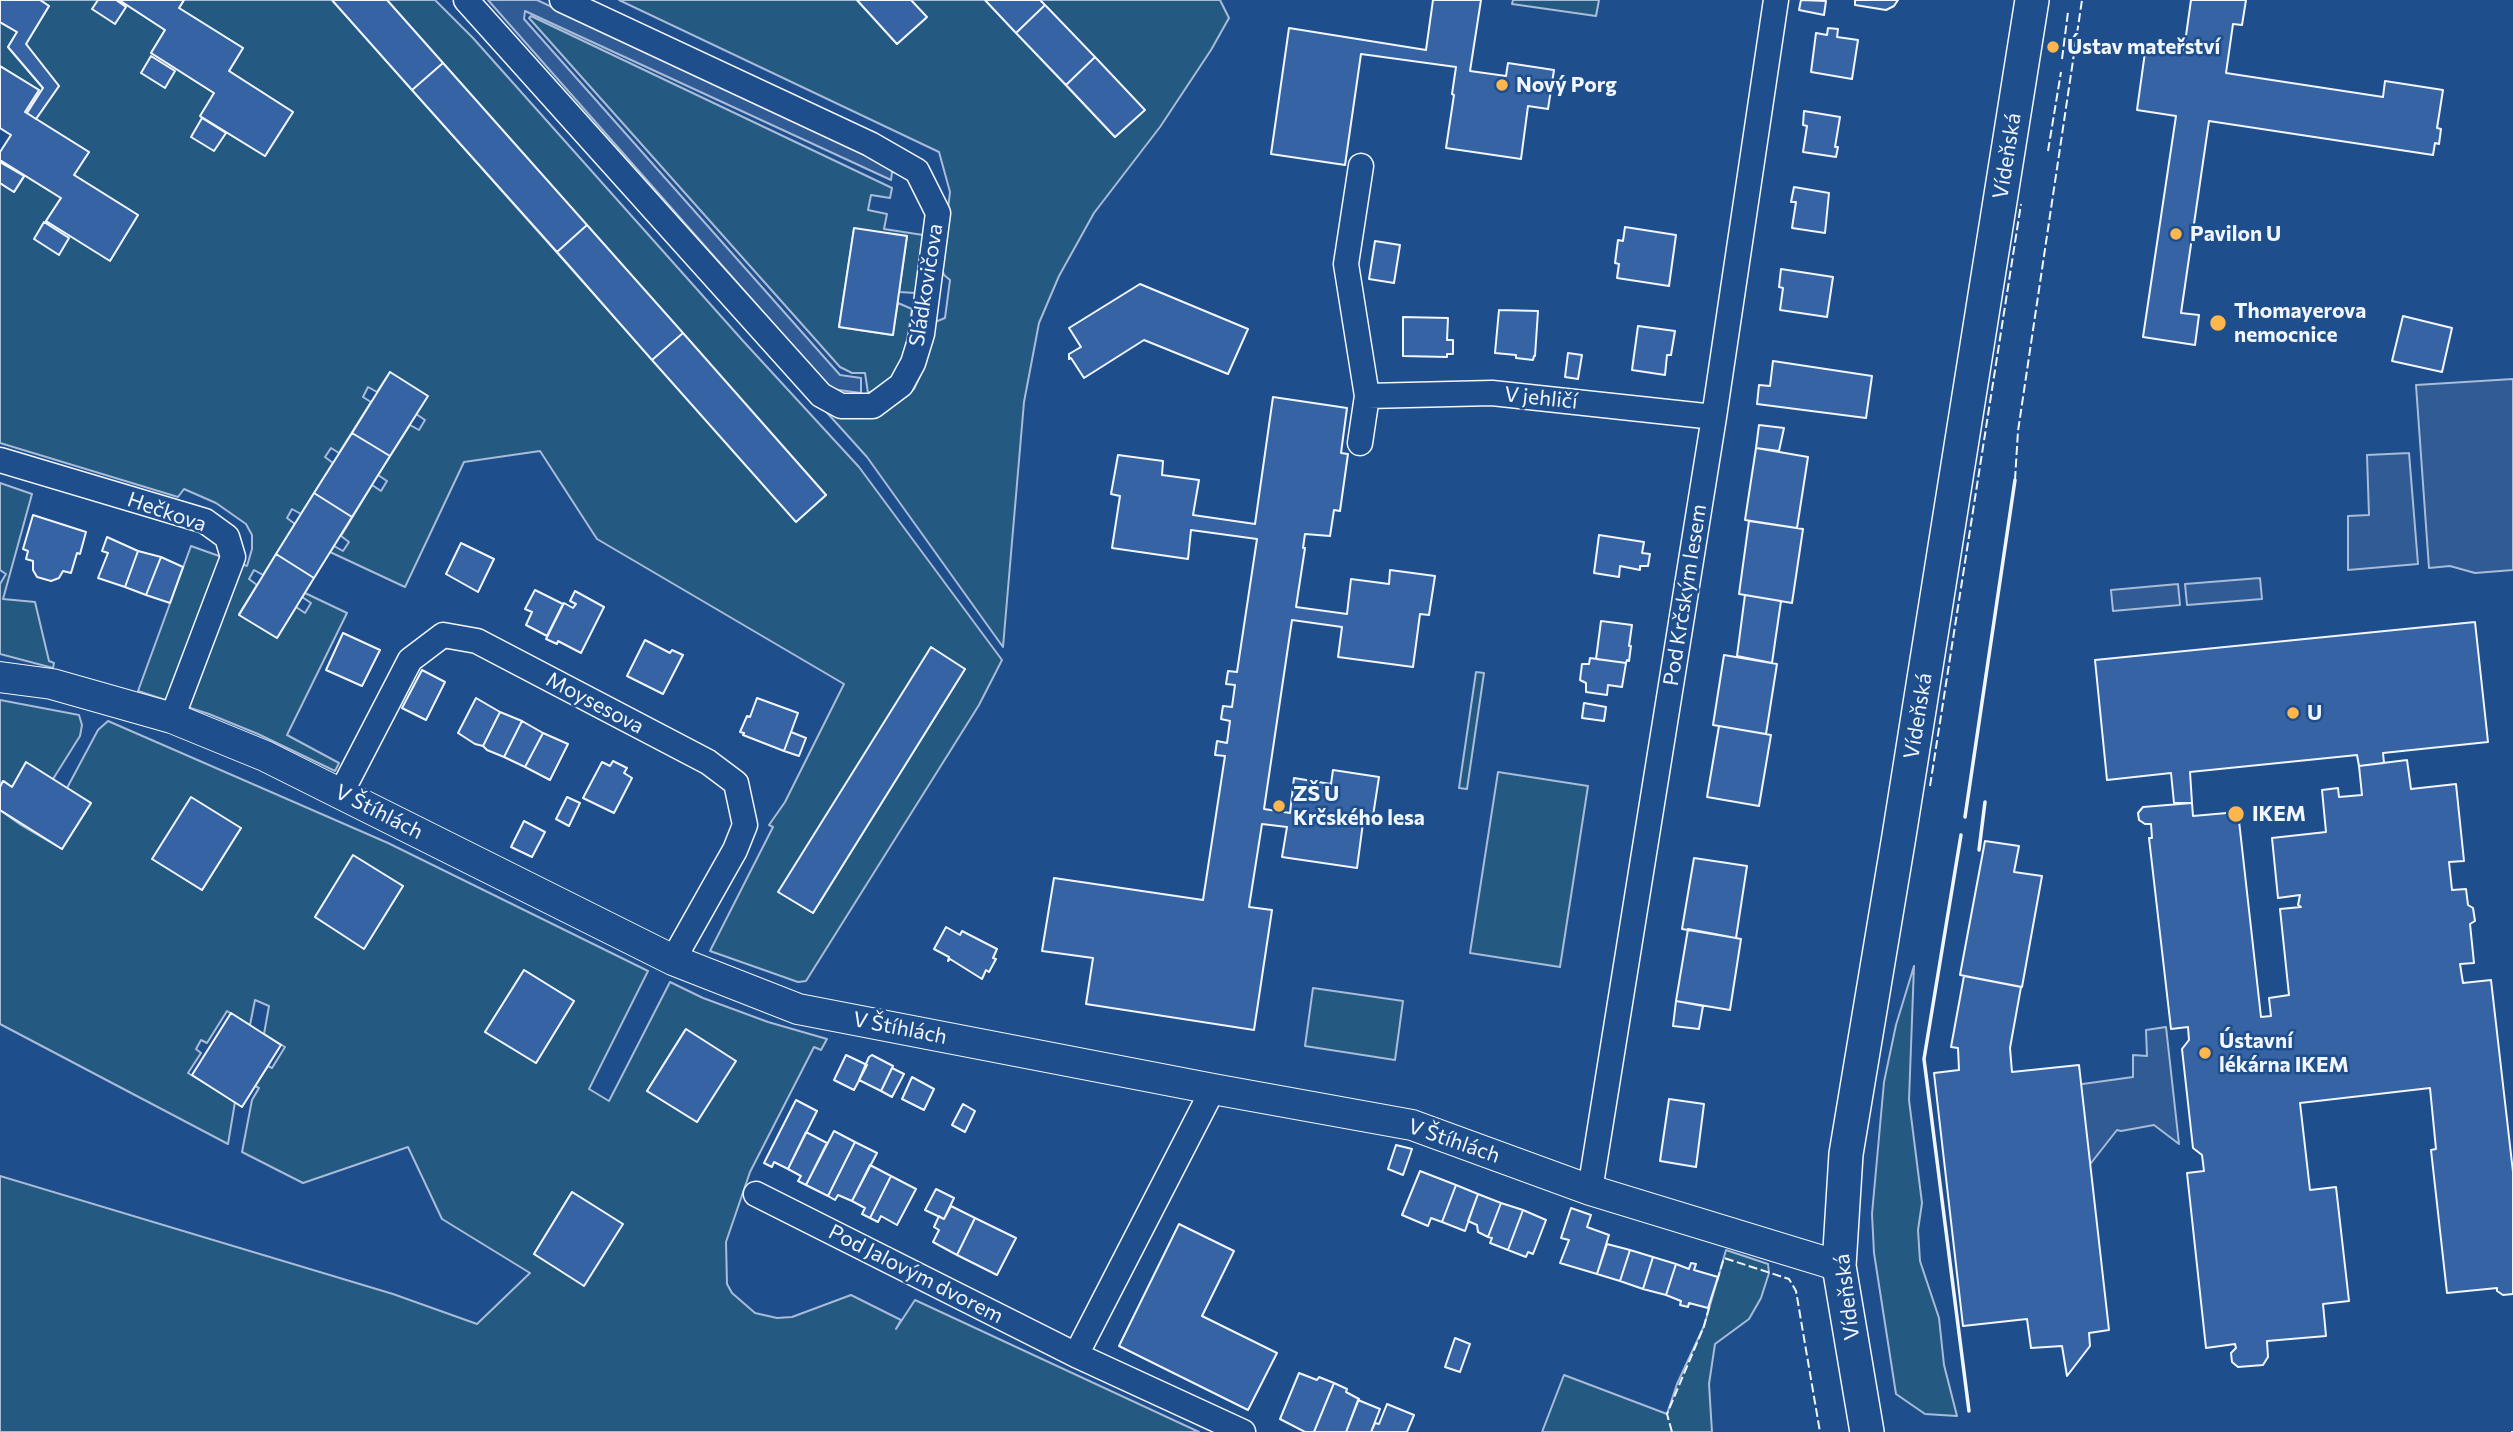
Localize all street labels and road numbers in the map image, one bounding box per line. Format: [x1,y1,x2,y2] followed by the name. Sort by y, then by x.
[1988,111,2026,201] street label: Vídeňská
[904,222,948,348] street label: Sládkovičova
[1503,382,1579,414] street label: V jehličí
[124,487,210,537] street label: Hečkova
[1658,502,1712,688] street label: Pod Krčským lesem
[542,667,648,739] street label: Moysesova
[1899,671,1937,761] street label: Vídeňská
[331,779,427,845] street label: V Štíhlách
[851,1007,949,1049] street label: V Štíhlách
[1405,1114,1503,1168] street label: V Štíhlách
[824,1219,1008,1329] street label: Pod Jalovým dvorem
[1829,1252,1865,1342] street label: Vídeňská

